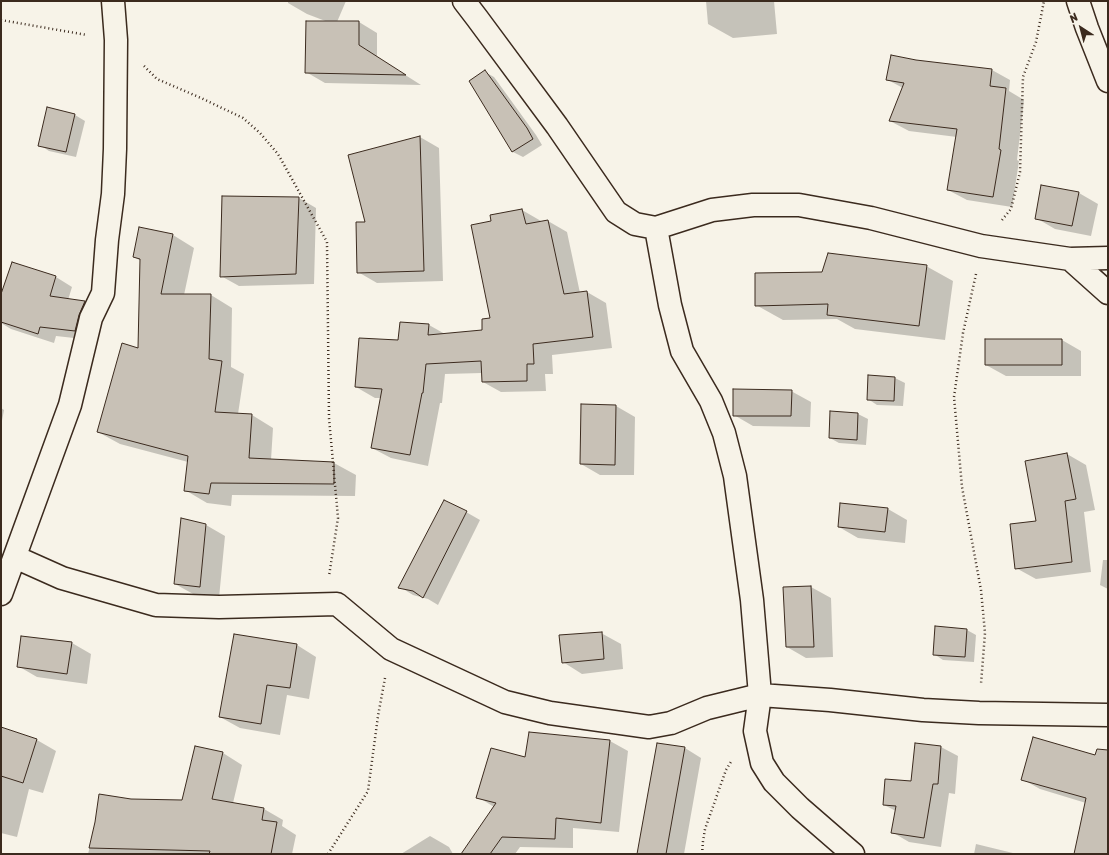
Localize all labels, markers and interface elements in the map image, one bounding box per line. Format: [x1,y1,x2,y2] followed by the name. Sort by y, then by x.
[1061,8,1101,48] north arrow
[1065,8,1082,28] text: N

